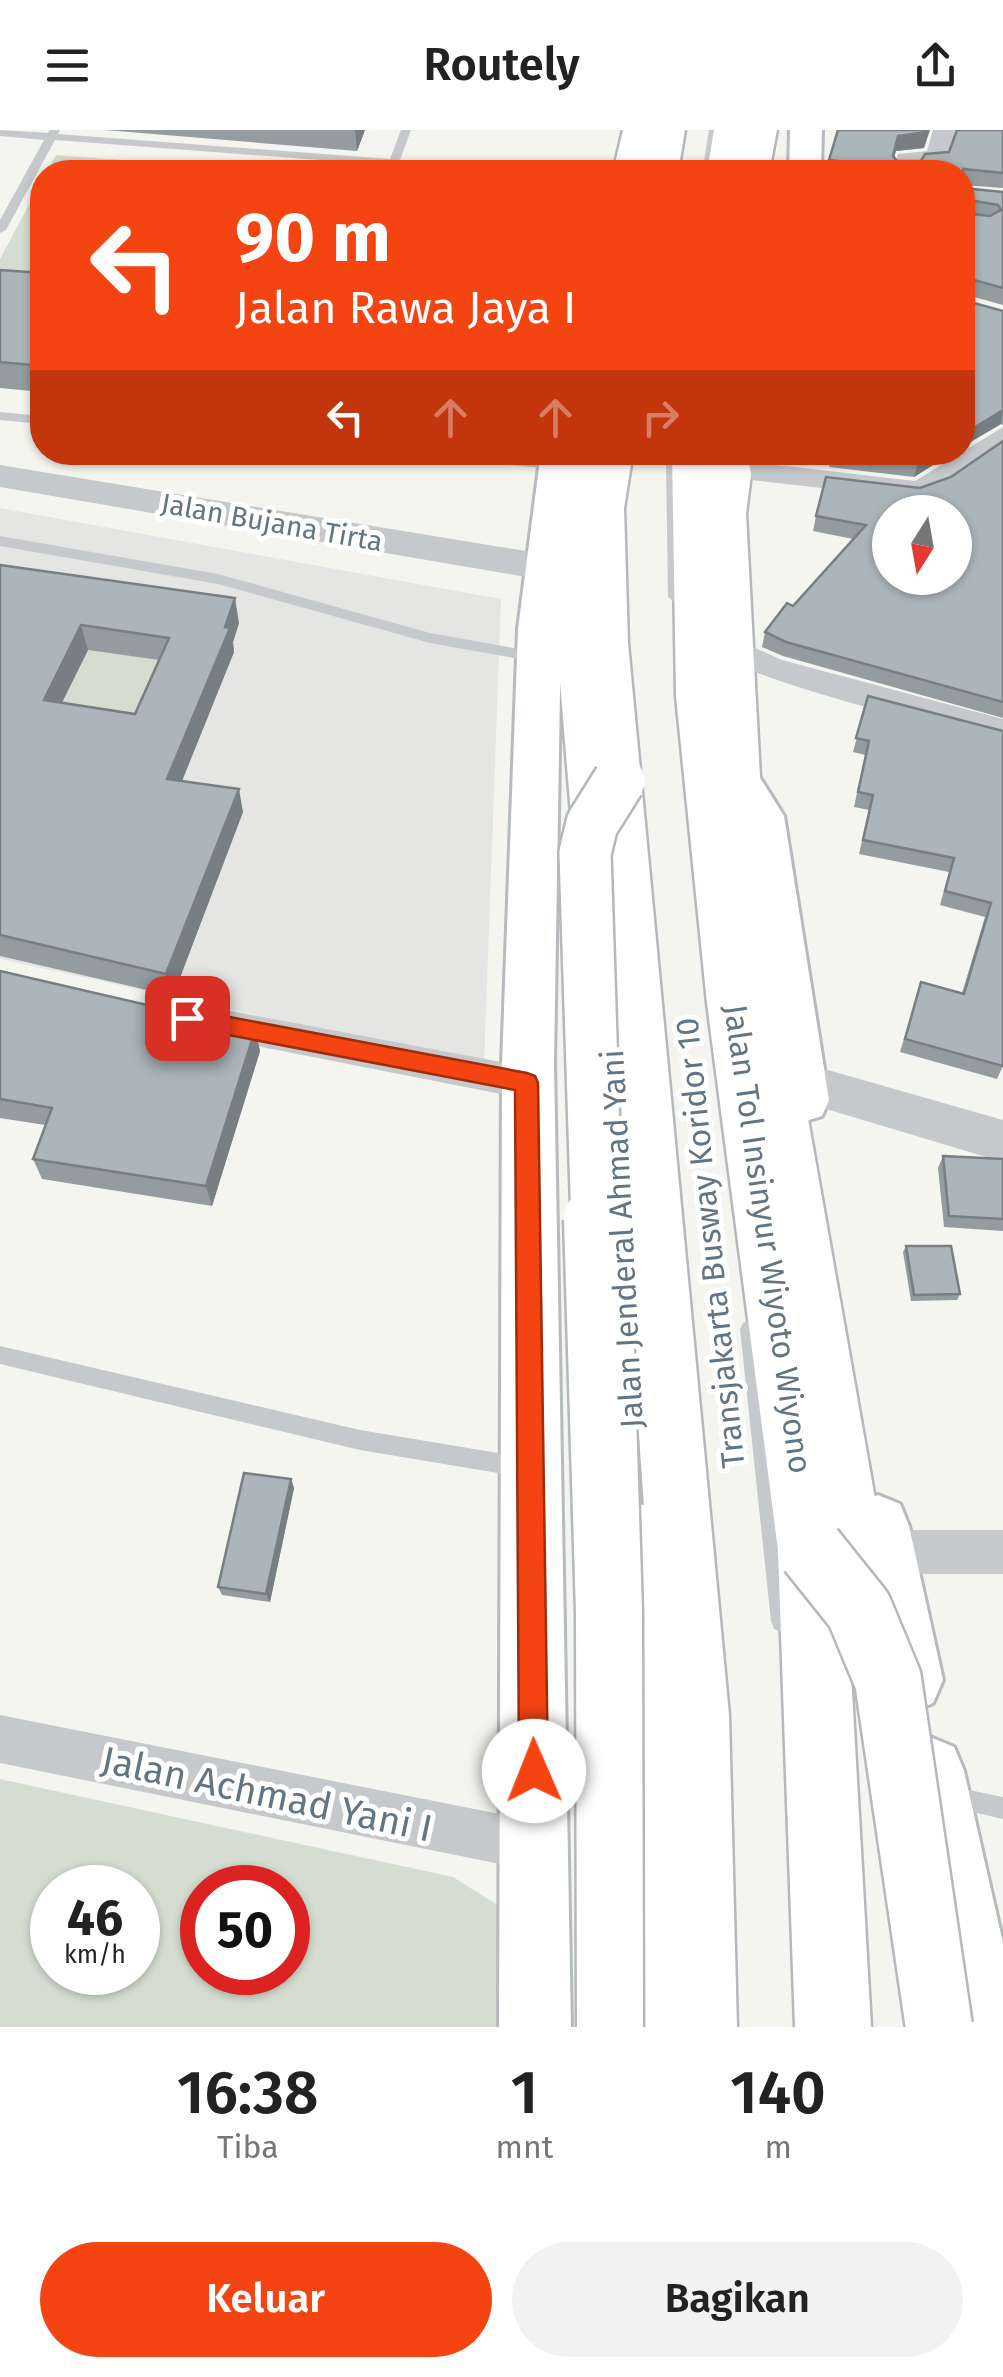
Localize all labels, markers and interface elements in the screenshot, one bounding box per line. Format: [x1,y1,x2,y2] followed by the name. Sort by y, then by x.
[40,38,95,93] icon: menu
[423,38,580,92] text: Routely
[908,38,963,93] icon: share
[235,196,391,280] text: 90 m
[70,200,200,330] icon: left
[235,281,576,335] text: Jalan Rawa Jaya I
[318,390,373,445] icon: left
[423,390,478,445] icon: ahead
[528,390,583,445] icon: ahead
[633,390,688,445] icon: right
[159,487,385,558] street label: Jalan Bujana Tirta
[872,495,972,595] north arrow
[872,495,972,595] map controls
[145,976,230,1061] pin
[160,991,215,1046] icon: arrive
[716,1002,820,1476] street label: Jalan Tol Insinyur Wiyoto Wiyono
[667,1016,753,1470] street label: Transjakarta Busway Koridor 10
[593,1049,651,1429] street label: Jalan Jenderal Ahmad Yani
[482,1719,586,1823] position arrow
[97,1736,437,1852] street label: Jalan Achmad Yani I
[180,1865,310,1995] speed limit sign: 50
[67,1888,123,1948] text: 46
[64,1940,126,1970] text: km/h
[177,2057,318,2129] text: 16:38
[511,2057,538,2129] text: 1
[730,2057,826,2129] text: 140
[217,2128,279,2166] text: Tiba
[496,2128,553,2166] text: mnt
[764,2128,792,2166] text: m
[40,2242,492,2357] button: Keluar
[512,2242,963,2357] button: Bagikan

